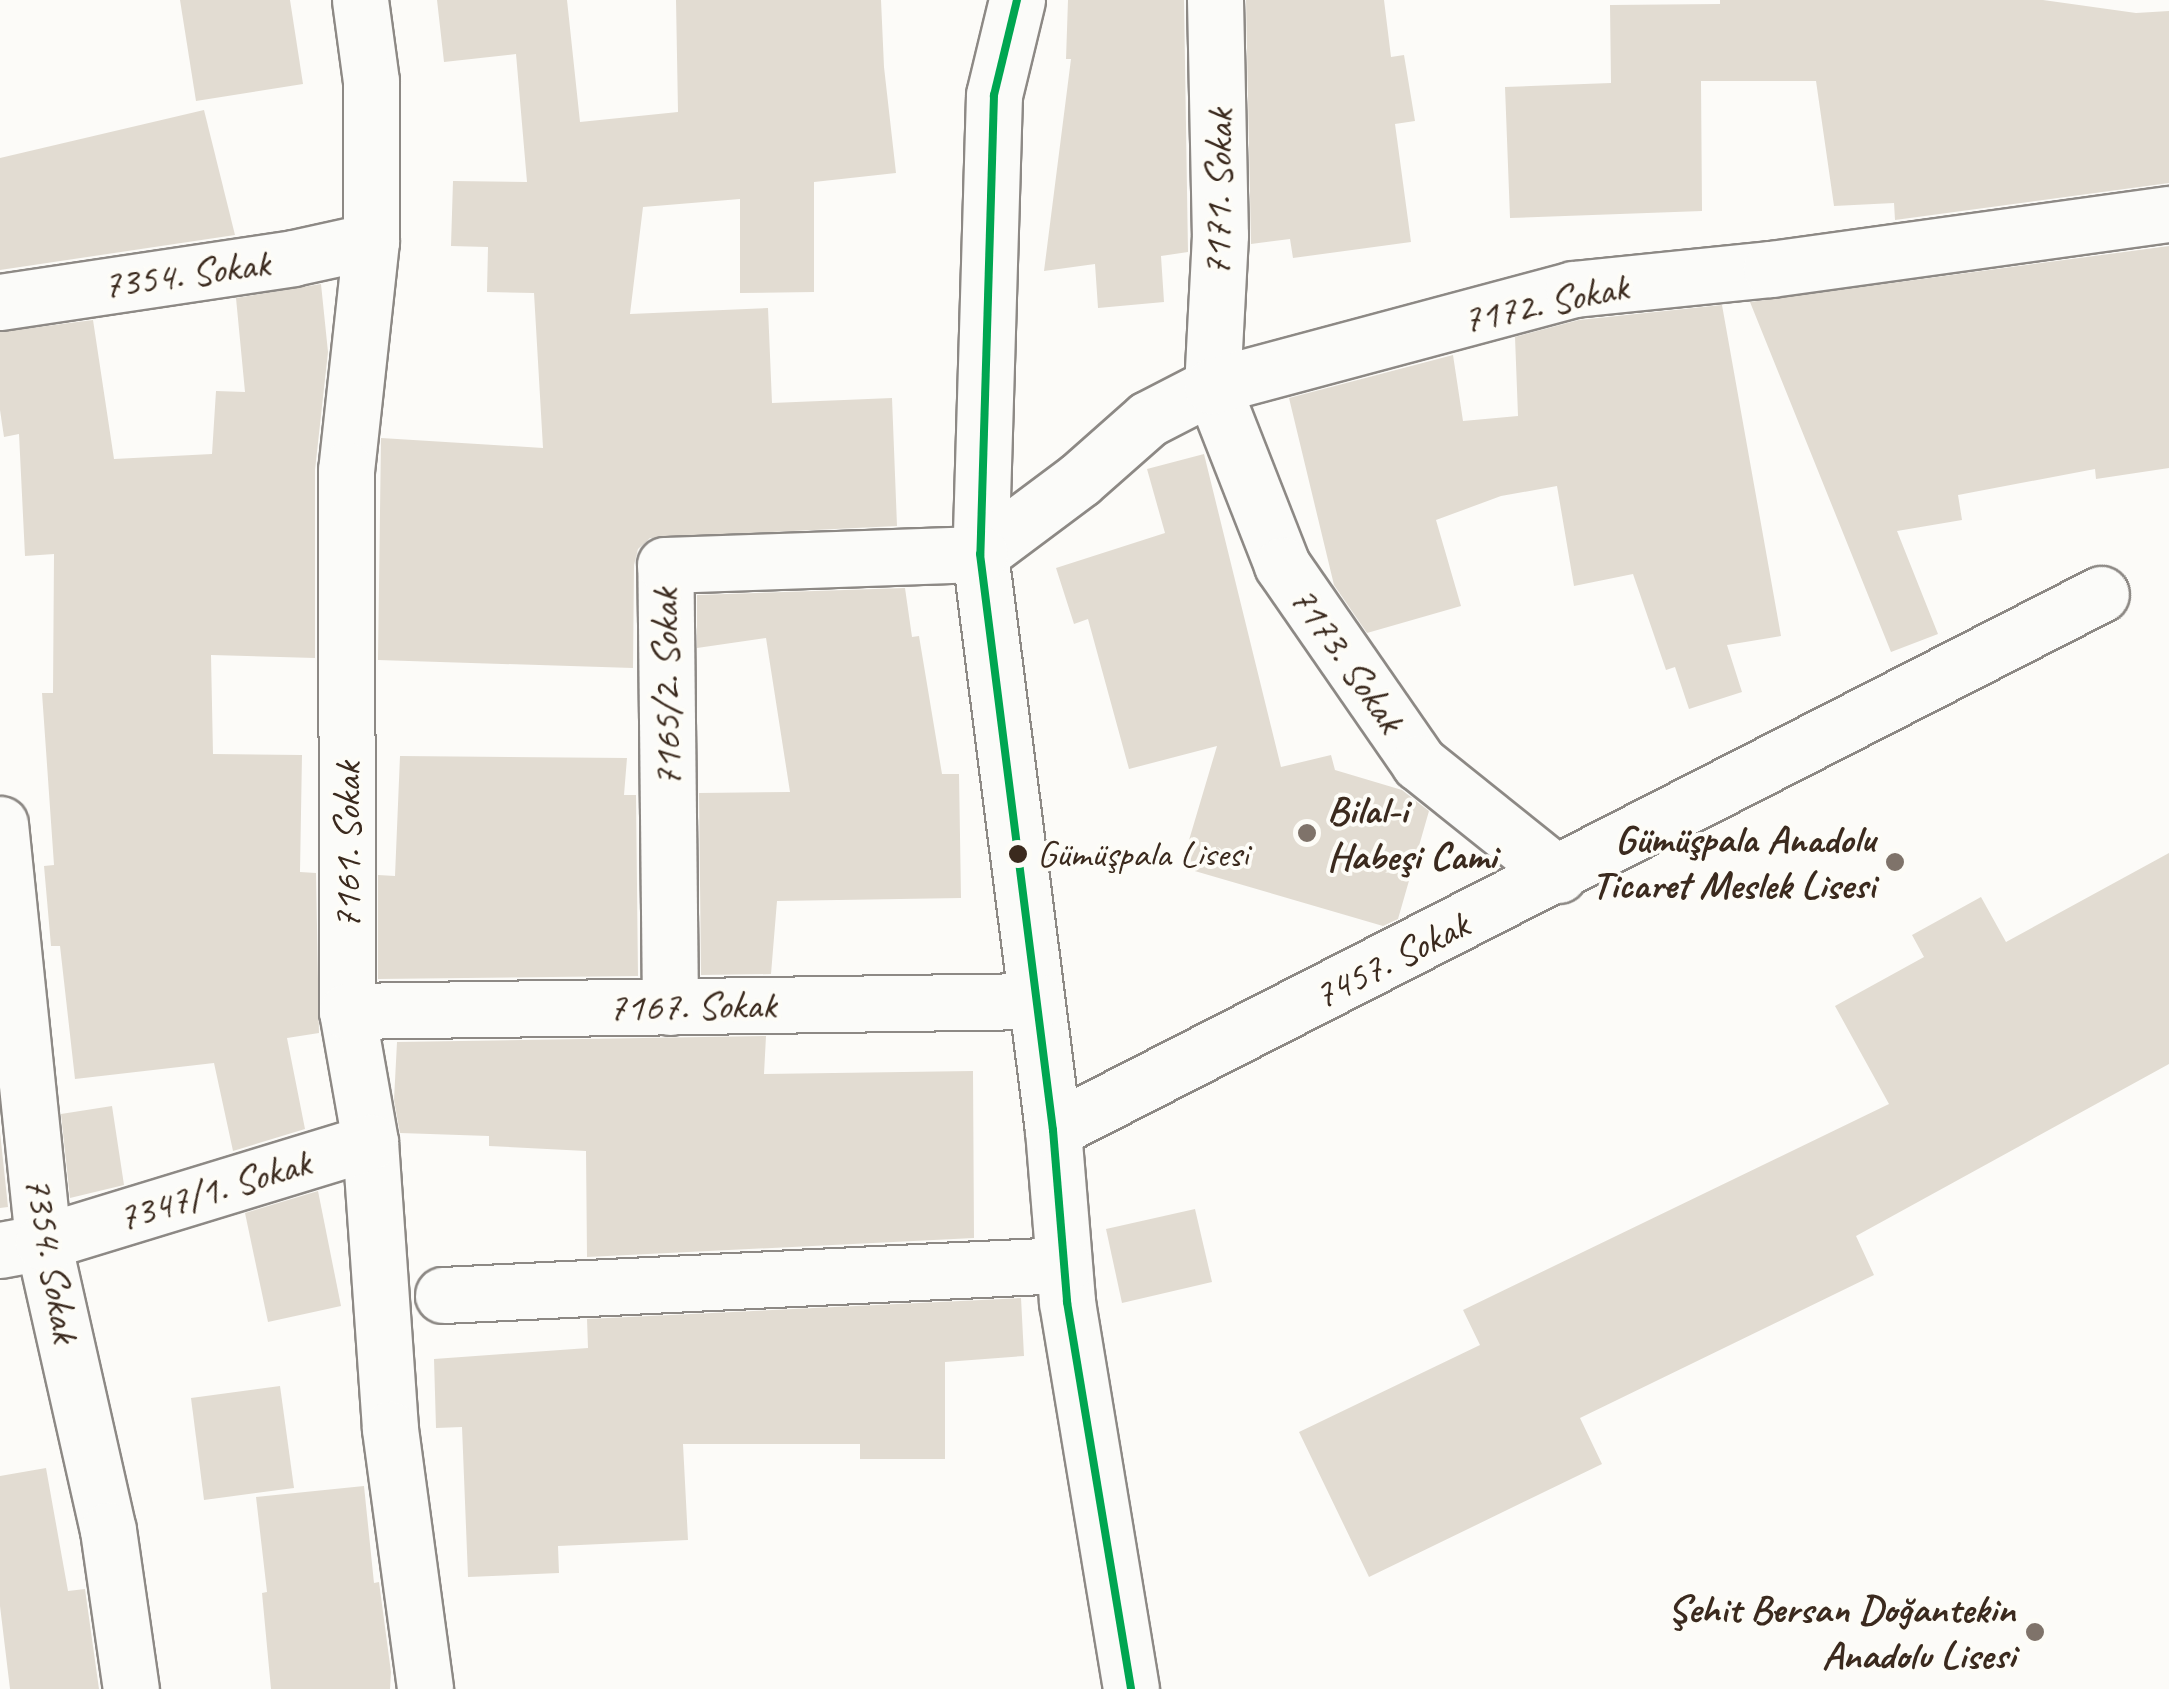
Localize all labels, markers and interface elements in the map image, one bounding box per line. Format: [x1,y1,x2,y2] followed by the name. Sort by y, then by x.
[1193,109,1243,277] street label: 7171. Sokak
[99,239,273,309] street label: 7354. Sokak
[1458,262,1632,344] street label: 7172. Sokak
[1279,576,1415,742] street label: 7173. Sokak
[640,588,692,788] street label: 7165/2. Sokak
[323,762,371,930] street label: 7161. Sokak
[1327,786,1498,880] place label: Bilal-i Habeşi Cami
[1591,815,1875,909] place label: Gümüşpala Anadolu Ticaret Meslek Lisesi
[1296,822,1318,844] marker: Bilal-i Habeşi Cami
[1037,831,1249,877] place label: Gümüşpala Lisesi
[1008,844,1028,864] marker: Gümüşpala Lisesi
[1884,851,1906,873] marker: Gümüşpala Anadolu Ticaret Meslek Lisesi
[1305,900,1477,1020] street label: 7457. Sokak
[608,981,776,1031] street label: 7167. Sokak
[112,1138,316,1242] street label: 7347/1. Sokak
[14,1172,90,1346] street label: 7354. Sokak
[1669,1585,2015,1679] place label: Şehit Bersan Doğantekin Anadolu Lisesi
[2024,1621,2046,1643] marker: Şehit Bersan Doğantekin Anadolu Lisesi

